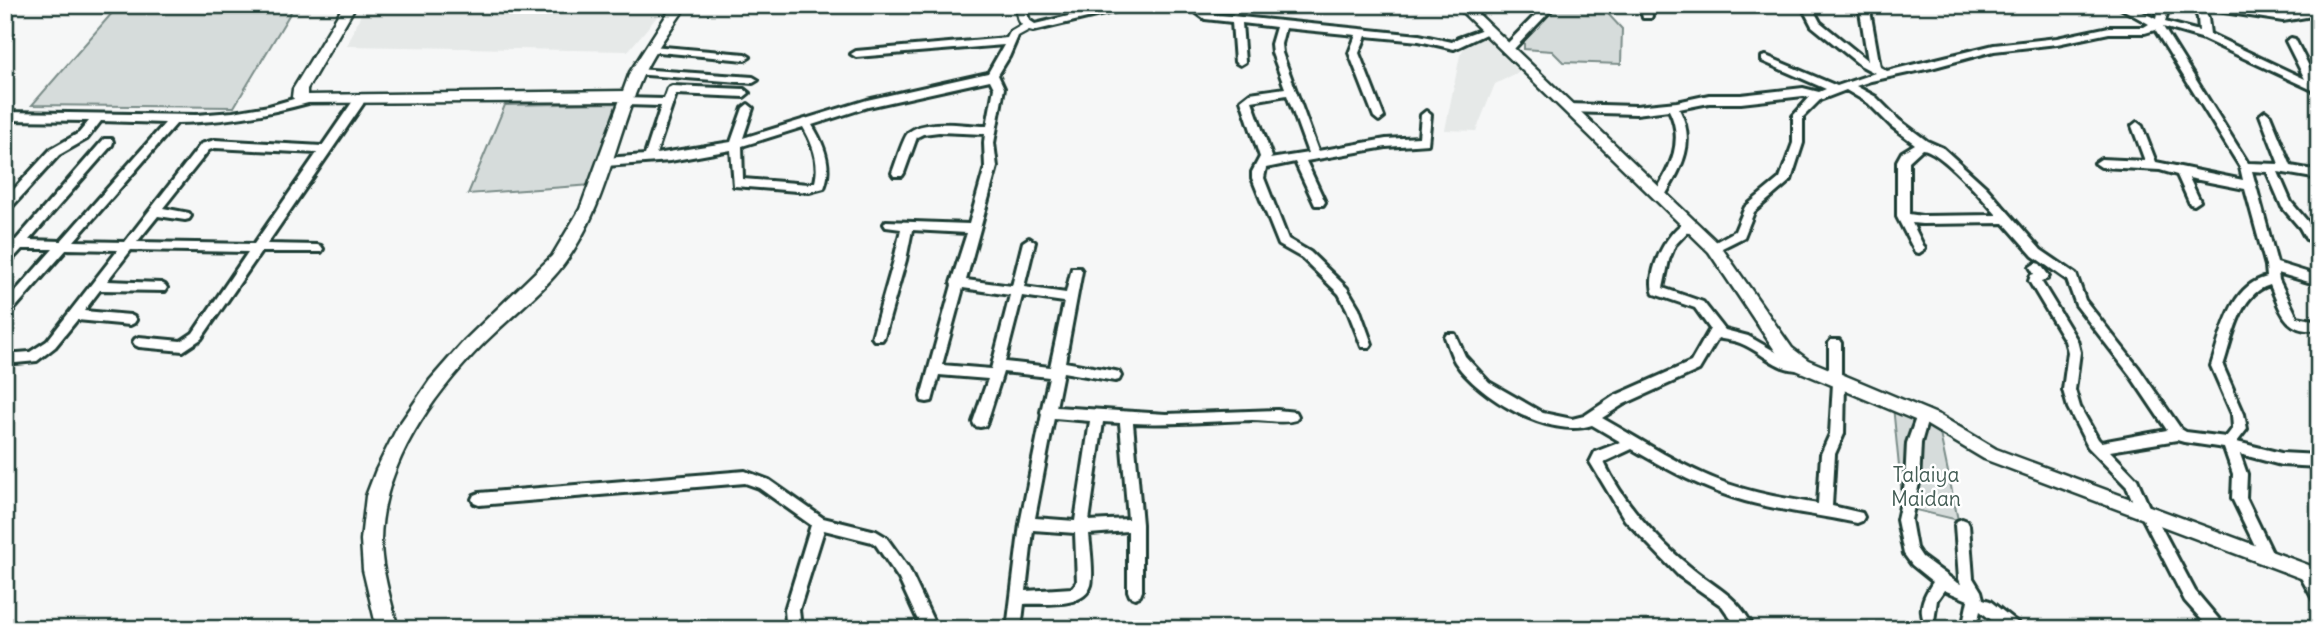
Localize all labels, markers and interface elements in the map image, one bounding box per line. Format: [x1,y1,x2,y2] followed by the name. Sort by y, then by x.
[1891,461,1961,512] park label: Talaiya Maidan

